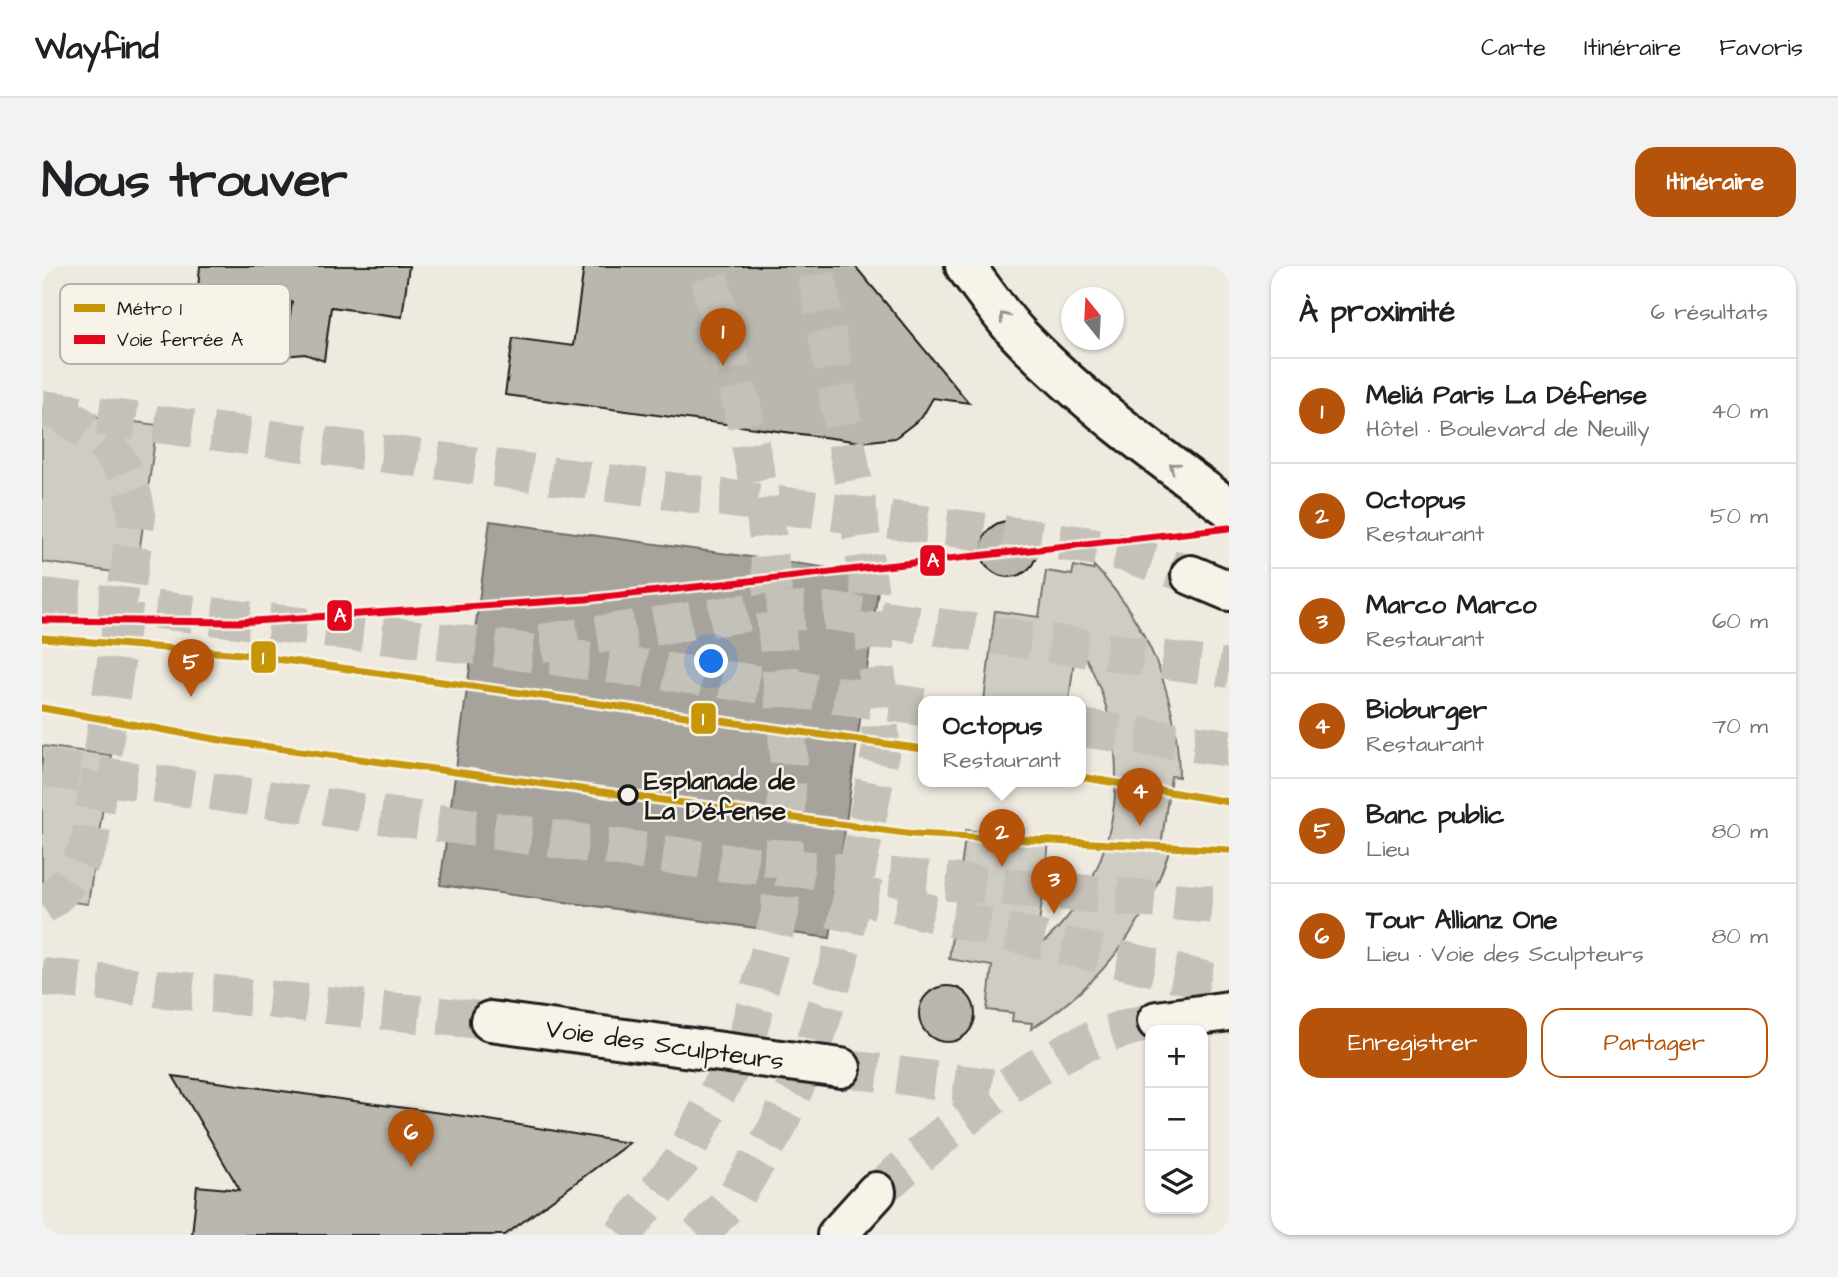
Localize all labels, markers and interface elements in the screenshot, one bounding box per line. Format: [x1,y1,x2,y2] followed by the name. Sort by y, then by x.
[35,25,159,71] text: Wayfind
[1481,31,1546,65] text: Carte
[1584,31,1681,65] text: Itinéraire
[1719,31,1803,65] text: Favoris
[1635,147,1796,217] button: Itinéraire
[42,148,348,216] text: Nous trouver
[60,284,290,364] legend
[1061,287,1124,350] north arrow
[1299,291,1455,333] text: À proximité
[117,296,182,323] text: Métro 1
[1651,296,1768,328] text: 6 résultats
[700,308,746,366] pin: 1
[1000,312,1013,324] one-way arrow
[117,327,243,354] text: Voie ferrée A
[1366,377,1647,413] text: Meliá Paris La Défense
[1321,395,1323,427] text: 1
[1711,395,1768,427] text: 40 m
[1366,413,1650,445] text: Hôtel · Boulevard de Neuilly
[1169,463,1182,476] one-way arrow
[1366,482,1466,518] text: Octopus
[1315,500,1329,532] text: 2
[1710,500,1768,532] text: 50 m
[1366,518,1484,550] text: Restaurant
[919,544,946,577] line badge: A
[927,548,940,575] text: A
[1366,587,1537,623] text: Marco Marco
[326,599,353,632] line badge: A
[334,603,347,630] text: A
[1316,605,1328,637] text: 3
[1712,605,1768,637] text: 60 m
[1366,623,1484,655] text: Restaurant
[168,639,214,697] pin: 5
[250,640,277,674] line badge: 1
[694,644,728,678] your location
[262,645,265,672] text: 1
[1366,692,1487,728] text: Bioburger
[918,696,1086,787] popup
[690,702,717,735] line badge: 1
[702,706,705,733] text: 1
[943,708,1043,744] text: Octopus
[1314,710,1330,742] text: 4
[1712,710,1768,742] text: 70 m
[1366,728,1484,760] text: Restaurant
[943,744,1061,776] text: Restaurant
[644,763,796,829] place label: Esplanade de La Défense
[1117,768,1163,826] pin: 4
[618,785,638,805] marker: Esplanade de La Défense
[1366,797,1504,833] text: Banc public
[979,809,1025,867] pin: 2
[1314,815,1330,847] text: 5
[1711,815,1768,847] text: 80 m
[1366,833,1410,865] text: Lieu
[1031,856,1077,914] pin: 3
[1366,902,1558,938] text: Tour Allianz One
[1315,920,1329,952] text: 6
[1711,920,1768,952] text: 80 m
[1366,938,1644,970] text: Lieu · Voie des Sculpteurs
[1299,1008,1527,1078] button: Enregistrer
[1541,1008,1768,1078] button: Partager
[543,1010,786,1080] street label: Voie des Sculpteurs
[1145,1025,1208,1214] map controls
[1145,1025,1208,1088] button: +
[1145,1088,1208,1151] button: −
[388,1109,434,1167] pin: 6
[1145,1151,1208,1214] button: layers

